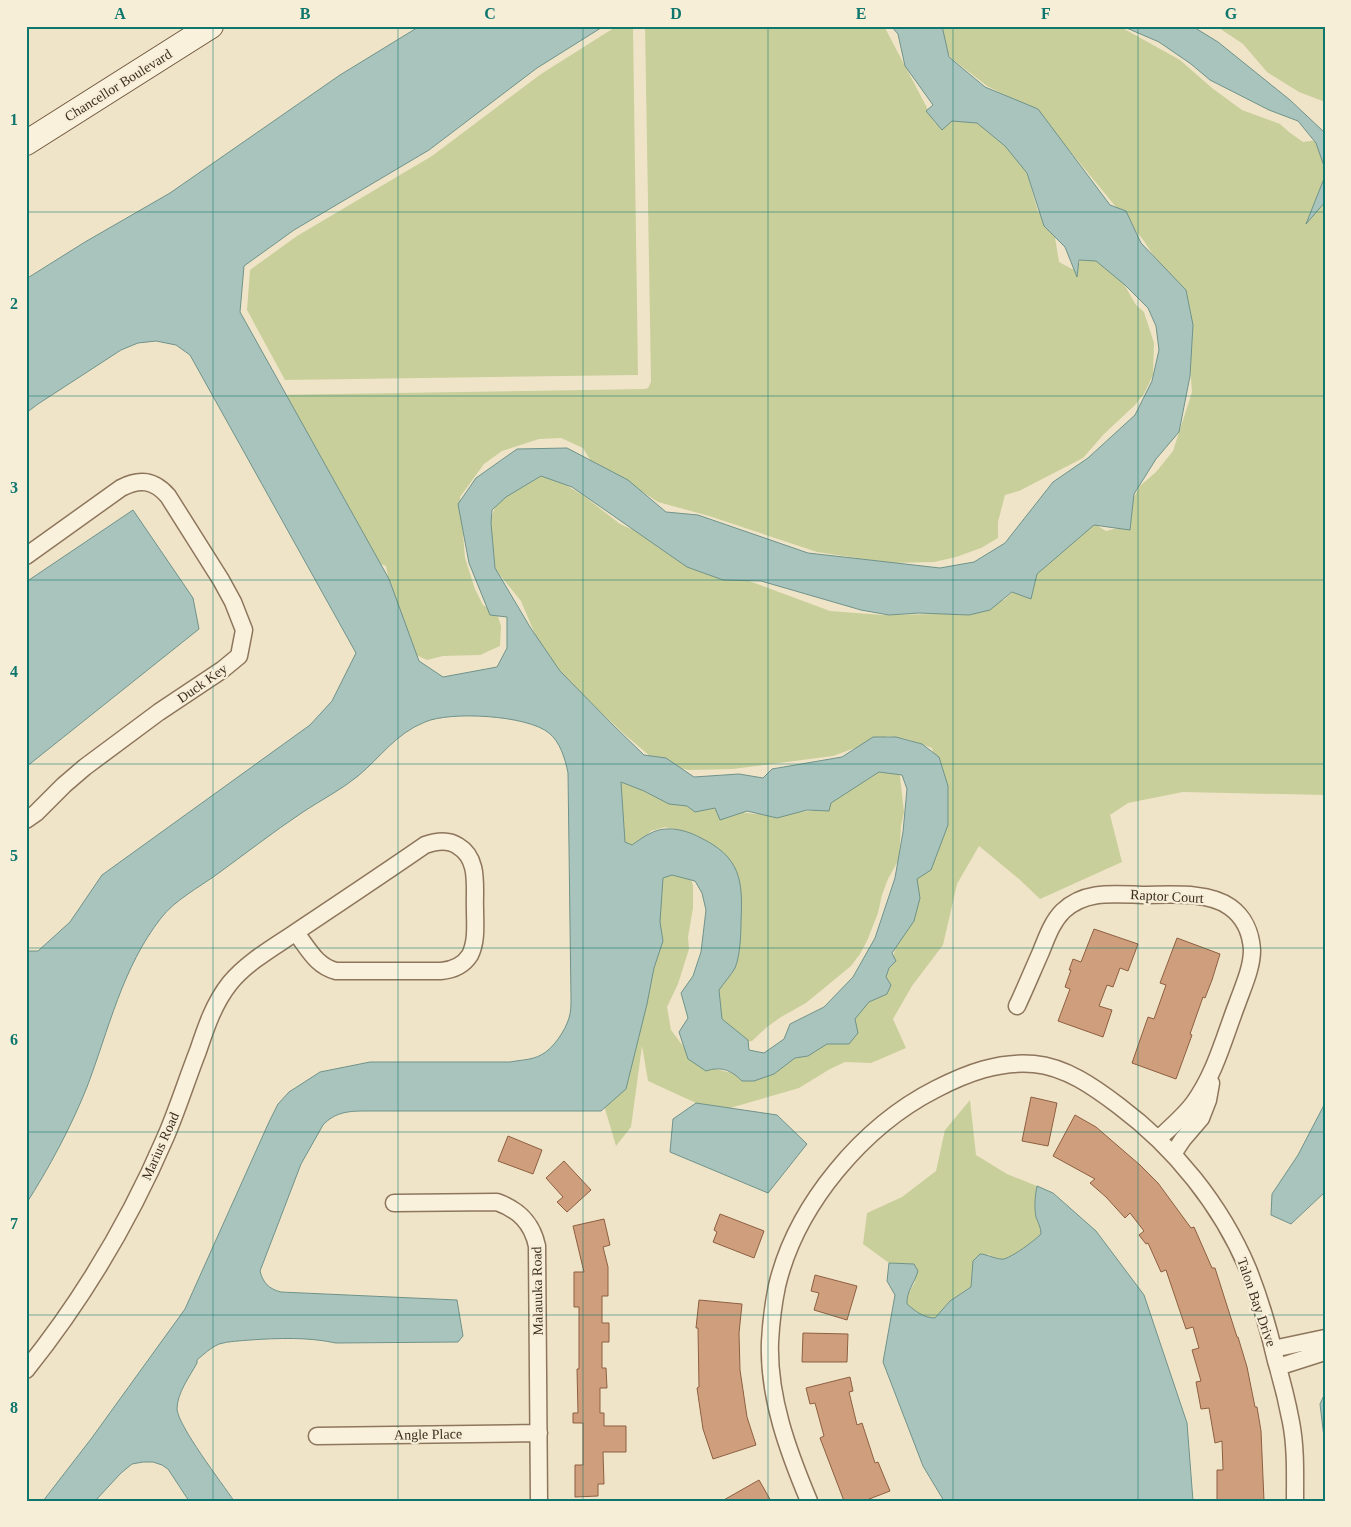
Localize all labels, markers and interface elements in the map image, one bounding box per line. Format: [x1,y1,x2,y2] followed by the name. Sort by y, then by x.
[114,5,126,22] text: A
[300,5,311,22] text: B
[484,5,496,22] text: C
[670,5,682,22] text: D
[856,5,866,22] text: E
[1041,5,1051,22] text: F
[1225,5,1238,22] text: G
[62,46,175,124] street label: Chancellor Boulevard
[10,111,18,128] text: 1
[10,295,18,312] text: 2
[10,479,18,496] text: 3
[175,661,230,706] street label: Duck Key
[10,663,18,680] text: 4
[10,847,18,864] text: 5
[1130,887,1204,906] street label: Raptor Court
[10,1031,18,1048] text: 6
[139,1110,182,1182] street label: Marius Road
[10,1215,18,1232] text: 7
[529,1246,546,1336] street label: Malauuka Road
[1234,1256,1279,1349] street label: Talon Bay Drive
[10,1399,18,1416] text: 8
[394,1426,462,1443] street label: Angle Place

